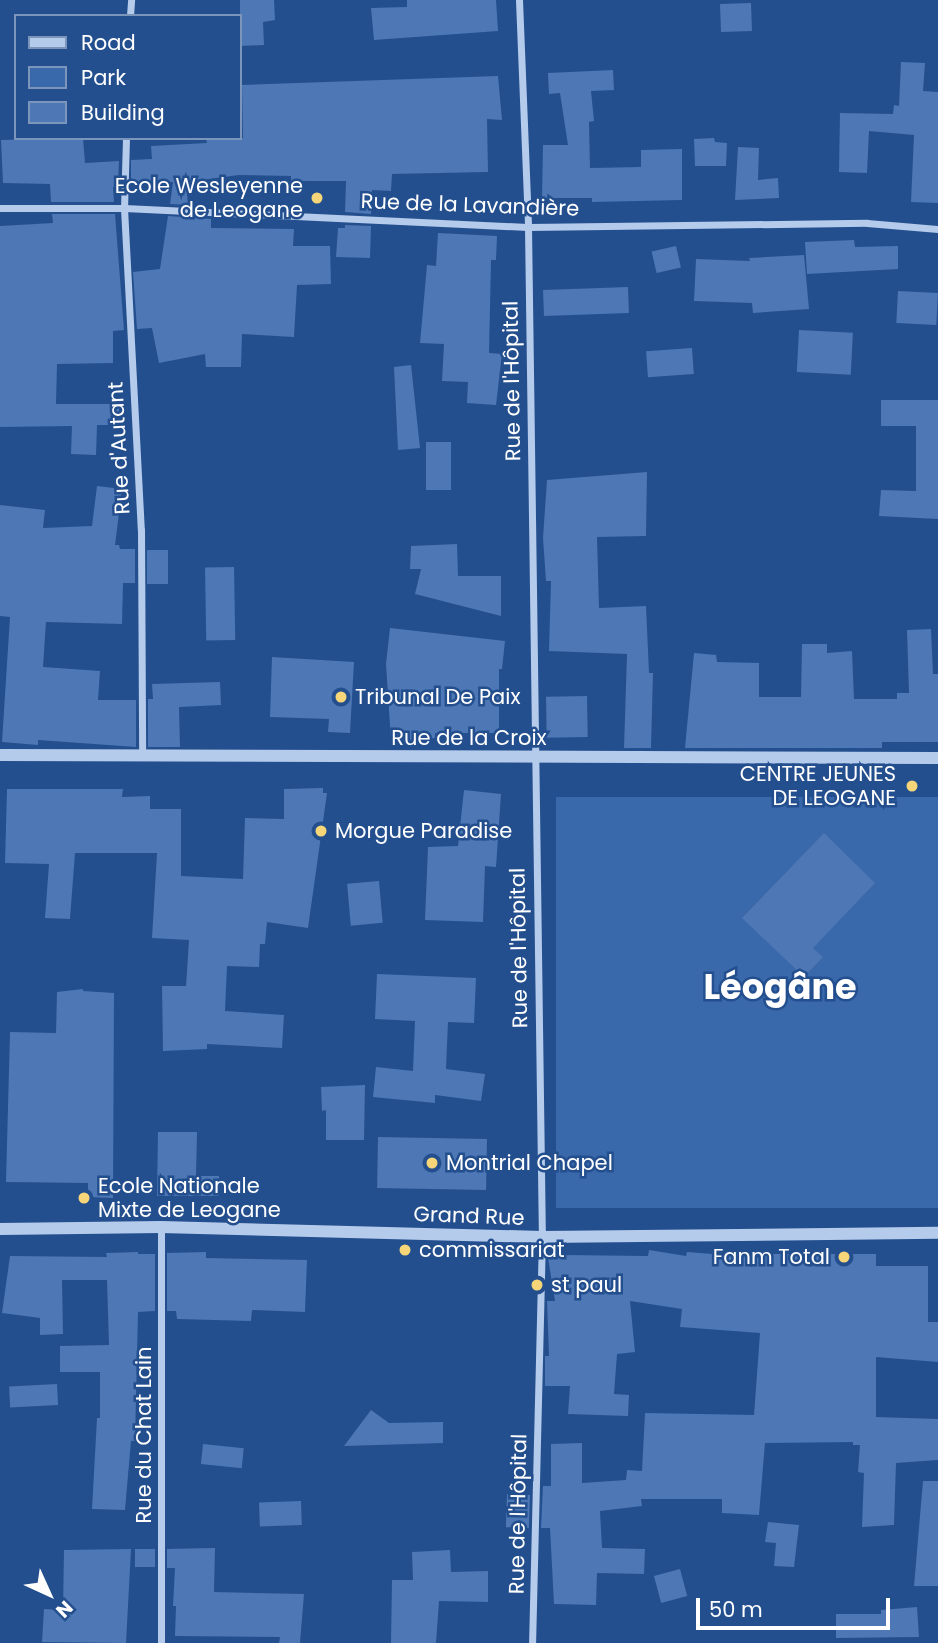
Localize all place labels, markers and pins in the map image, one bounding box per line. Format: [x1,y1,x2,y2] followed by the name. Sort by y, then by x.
[115,173,303,223] place label: Ecole Wesleyenne de Leogane
[309,190,325,206] marker: Ecole Wesleyenne de Leogane
[355,684,520,710] place label: Tribunal De Paix
[333,689,349,705] marker: Tribunal De Paix
[740,761,896,811] place label: CENTRE JEUNES DE LEOGANE
[902,776,922,796] marker: CENTRE JEUNES DE LEOGANE
[335,818,512,844] place label: Morgue Paradise
[313,823,329,839] marker: Morgue Paradise
[446,1150,613,1176] place label: Montrial Chapel
[424,1155,440,1171] marker: Montrial Chapel
[98,1173,281,1223] place label: Ecole Nationale Mixte de Leogane
[76,1190,92,1206] marker: Ecole Nationale Mixte de Leogane
[419,1237,565,1263] place label: commissariat
[397,1242,413,1258] marker: commissariat
[713,1244,830,1270] place label: Fanm Total
[836,1249,852,1265] marker: Fanm Total
[551,1272,622,1298] place label: st paul
[529,1277,545,1293] marker: st paul

